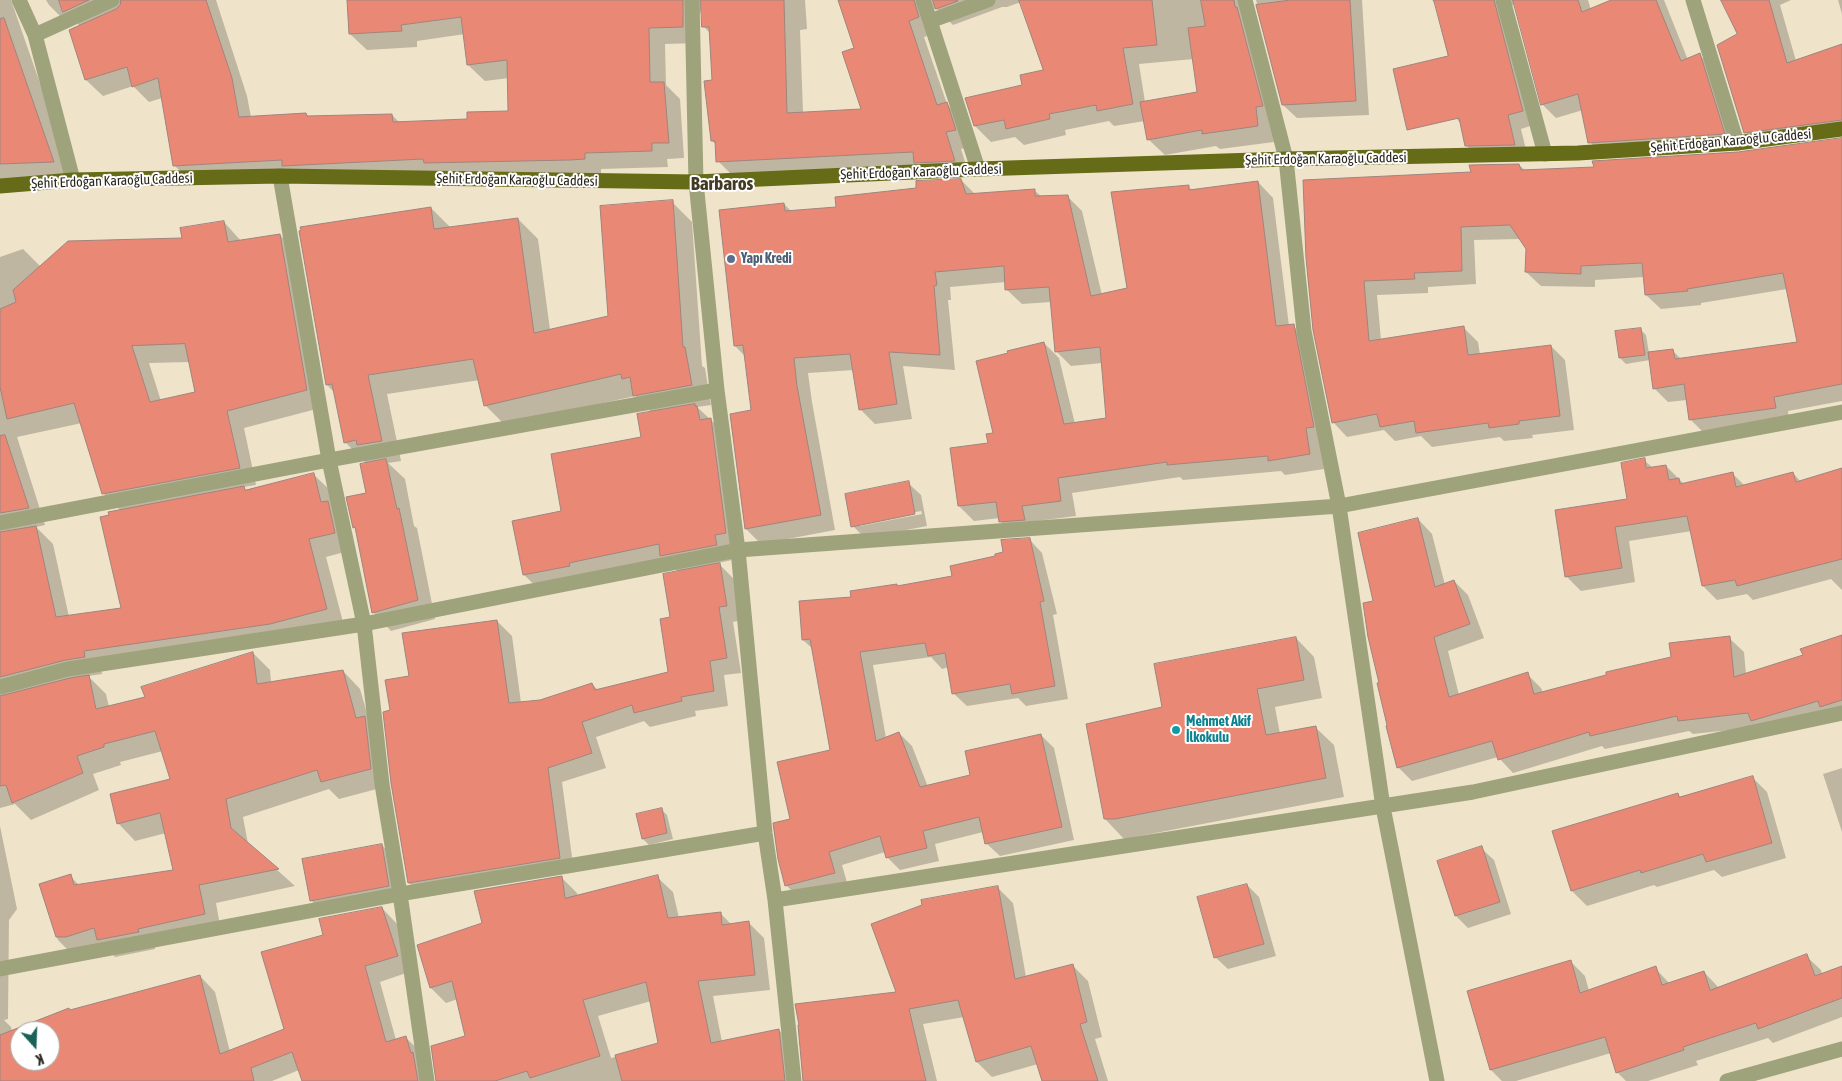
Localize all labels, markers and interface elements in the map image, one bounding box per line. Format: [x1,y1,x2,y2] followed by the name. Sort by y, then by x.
[1650,126,1812,156] street label: Şehit Erdoğan Karaoğlu Caddesi
[1245,149,1407,169] street label: Şehit Erdoğan Karaoğlu Caddesi
[840,161,1002,183] street label: Şehit Erdoğan Karaoğlu Caddesi
[31,170,193,192] street label: Şehit Erdoğan Karaoğlu Caddesi
[436,170,598,190] street label: Şehit Erdoğan Karaoğlu Caddesi
[691,173,753,195] district label: Barbaros
[741,251,792,267] place label: Yapı Kredi
[725,253,737,265] marker: Yapı Kredi
[1186,714,1251,746] place label: Mehmet Akif İlkokulu
[1170,724,1182,736] marker: Mehmet Akif İlkokulu
[10,1021,60,1071] north arrow
[34,1050,46,1068] text: K

